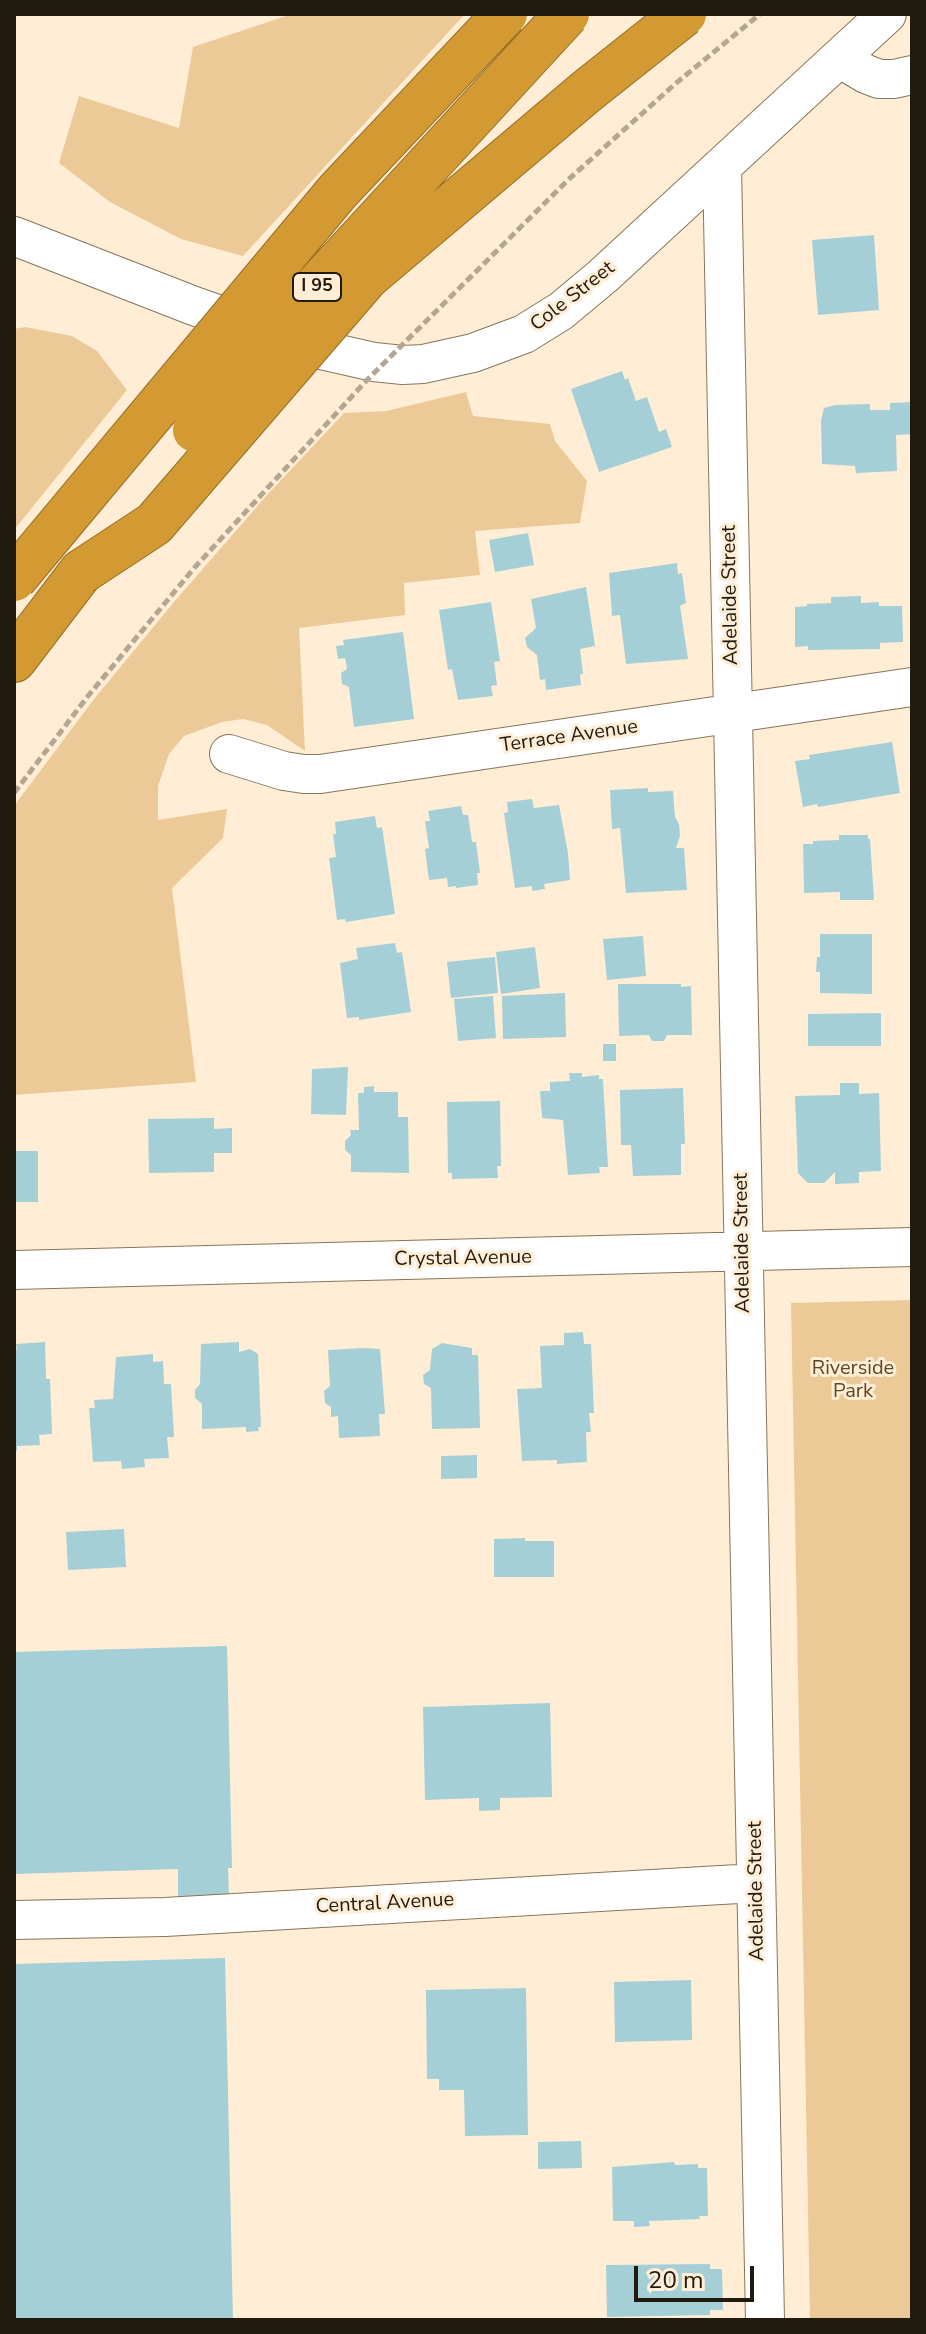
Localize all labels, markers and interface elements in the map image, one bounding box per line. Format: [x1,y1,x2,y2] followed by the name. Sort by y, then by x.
[526,257,620,337] street label: Cole Street
[293,273,341,301] road number: I 95
[718,525,744,665] street label: Adelaide Street
[499,715,639,759] street label: Terrace Avenue
[730,1173,756,1313] street label: Adelaide Street
[394,1246,532,1272] street label: Crystal Avenue
[812,1357,894,1404] park label: Riverside Park
[744,1821,770,1961] street label: Adelaide Street
[315,1888,455,1920] street label: Central Avenue
[638,2250,758,2300] scale bar
[648,2264,704,2296] text: 20 m

